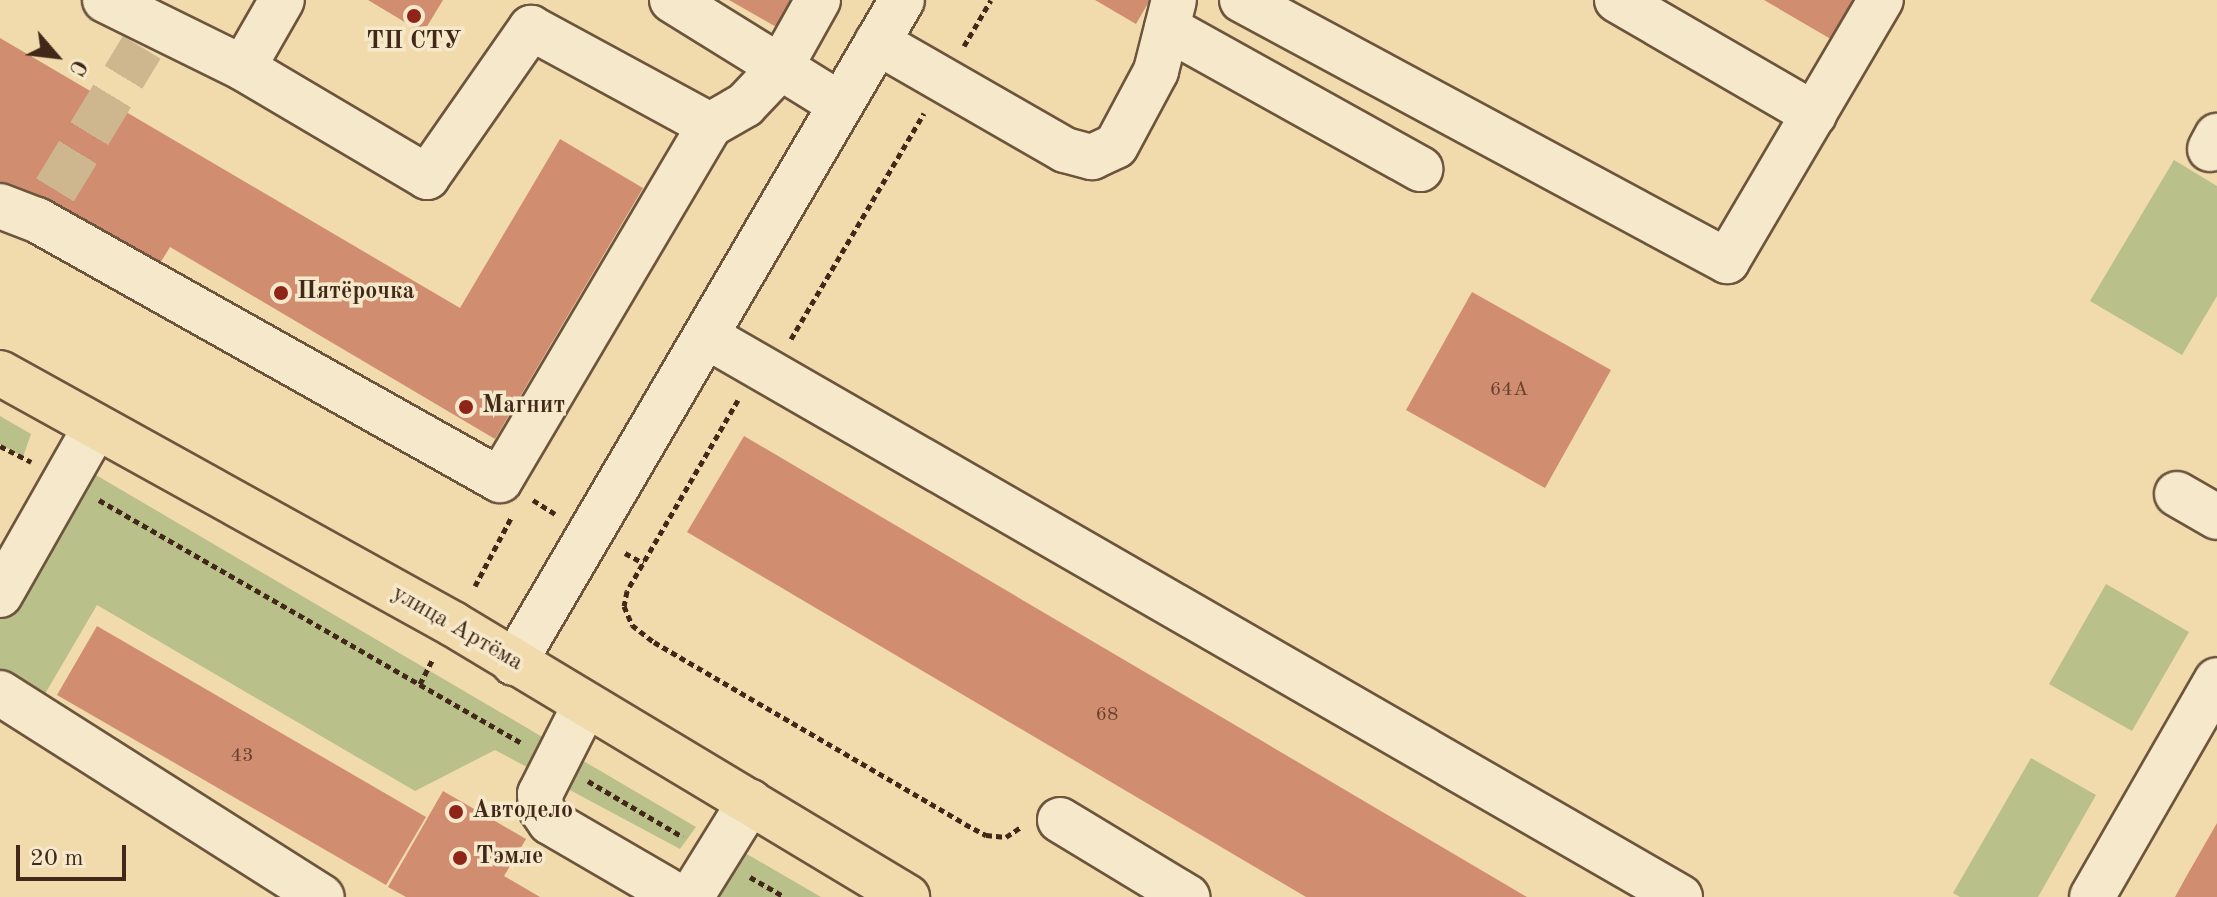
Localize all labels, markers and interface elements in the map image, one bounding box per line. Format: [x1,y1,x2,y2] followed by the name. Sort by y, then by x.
[405,7,423,25] marker: ТП СТУ
[16,16,96,96] north arrow
[367,29,461,57] place label: ТП СТУ
[64,56,90,79] text: С
[297,279,415,307] place label: Пятёрочка
[272,284,290,302] marker: Пятёрочка
[1490,378,1528,402] house number: 64А
[482,393,565,421] place label: Магнит
[457,398,475,416] marker: Магнит
[386,580,528,678] street label: улица Артёма
[1095,703,1119,727] house number: 68
[230,744,254,768] house number: 43
[472,798,573,826] place label: Автодело
[447,803,465,821] marker: Автодело
[20,829,130,879] scale bar
[476,844,543,872] place label: Тэмле
[30,847,84,871] text: 20 m
[451,849,469,867] marker: Тэмле

